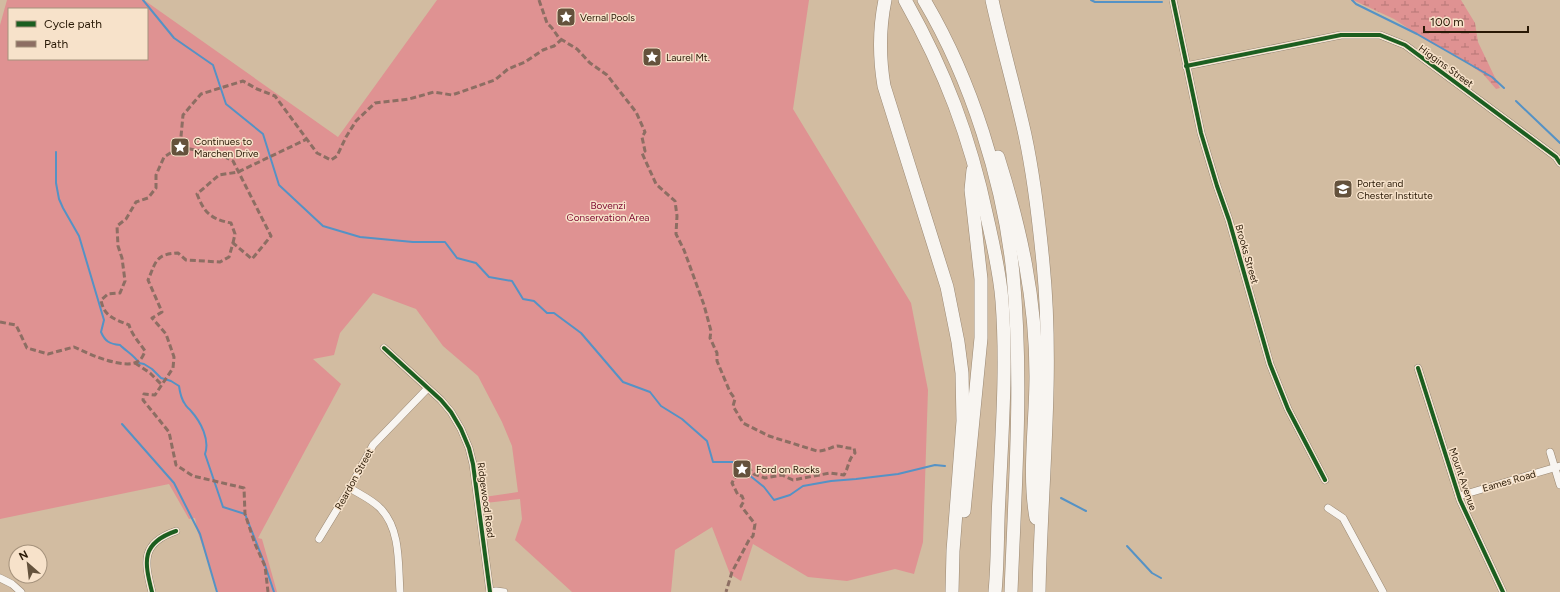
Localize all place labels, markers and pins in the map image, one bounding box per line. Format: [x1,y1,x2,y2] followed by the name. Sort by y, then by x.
[555,6,577,28] place icon: Vernal Pools
[580,11,635,24] place label: Vernal Pools
[641,46,663,68] place icon: Laurel Mt.
[666,51,710,64] place label: Laurel Mt.
[194,135,259,160] place label: Continues to Marchen Drive
[169,136,191,158] place icon: Continues to Marchen Drive
[1357,177,1433,202] place label: Porter and Chester Institute
[1332,178,1354,200] school or university icon: Porter and Chester Institute
[731,458,753,480] place icon: Ford on Rocks
[756,463,820,476] place label: Ford on Rocks

